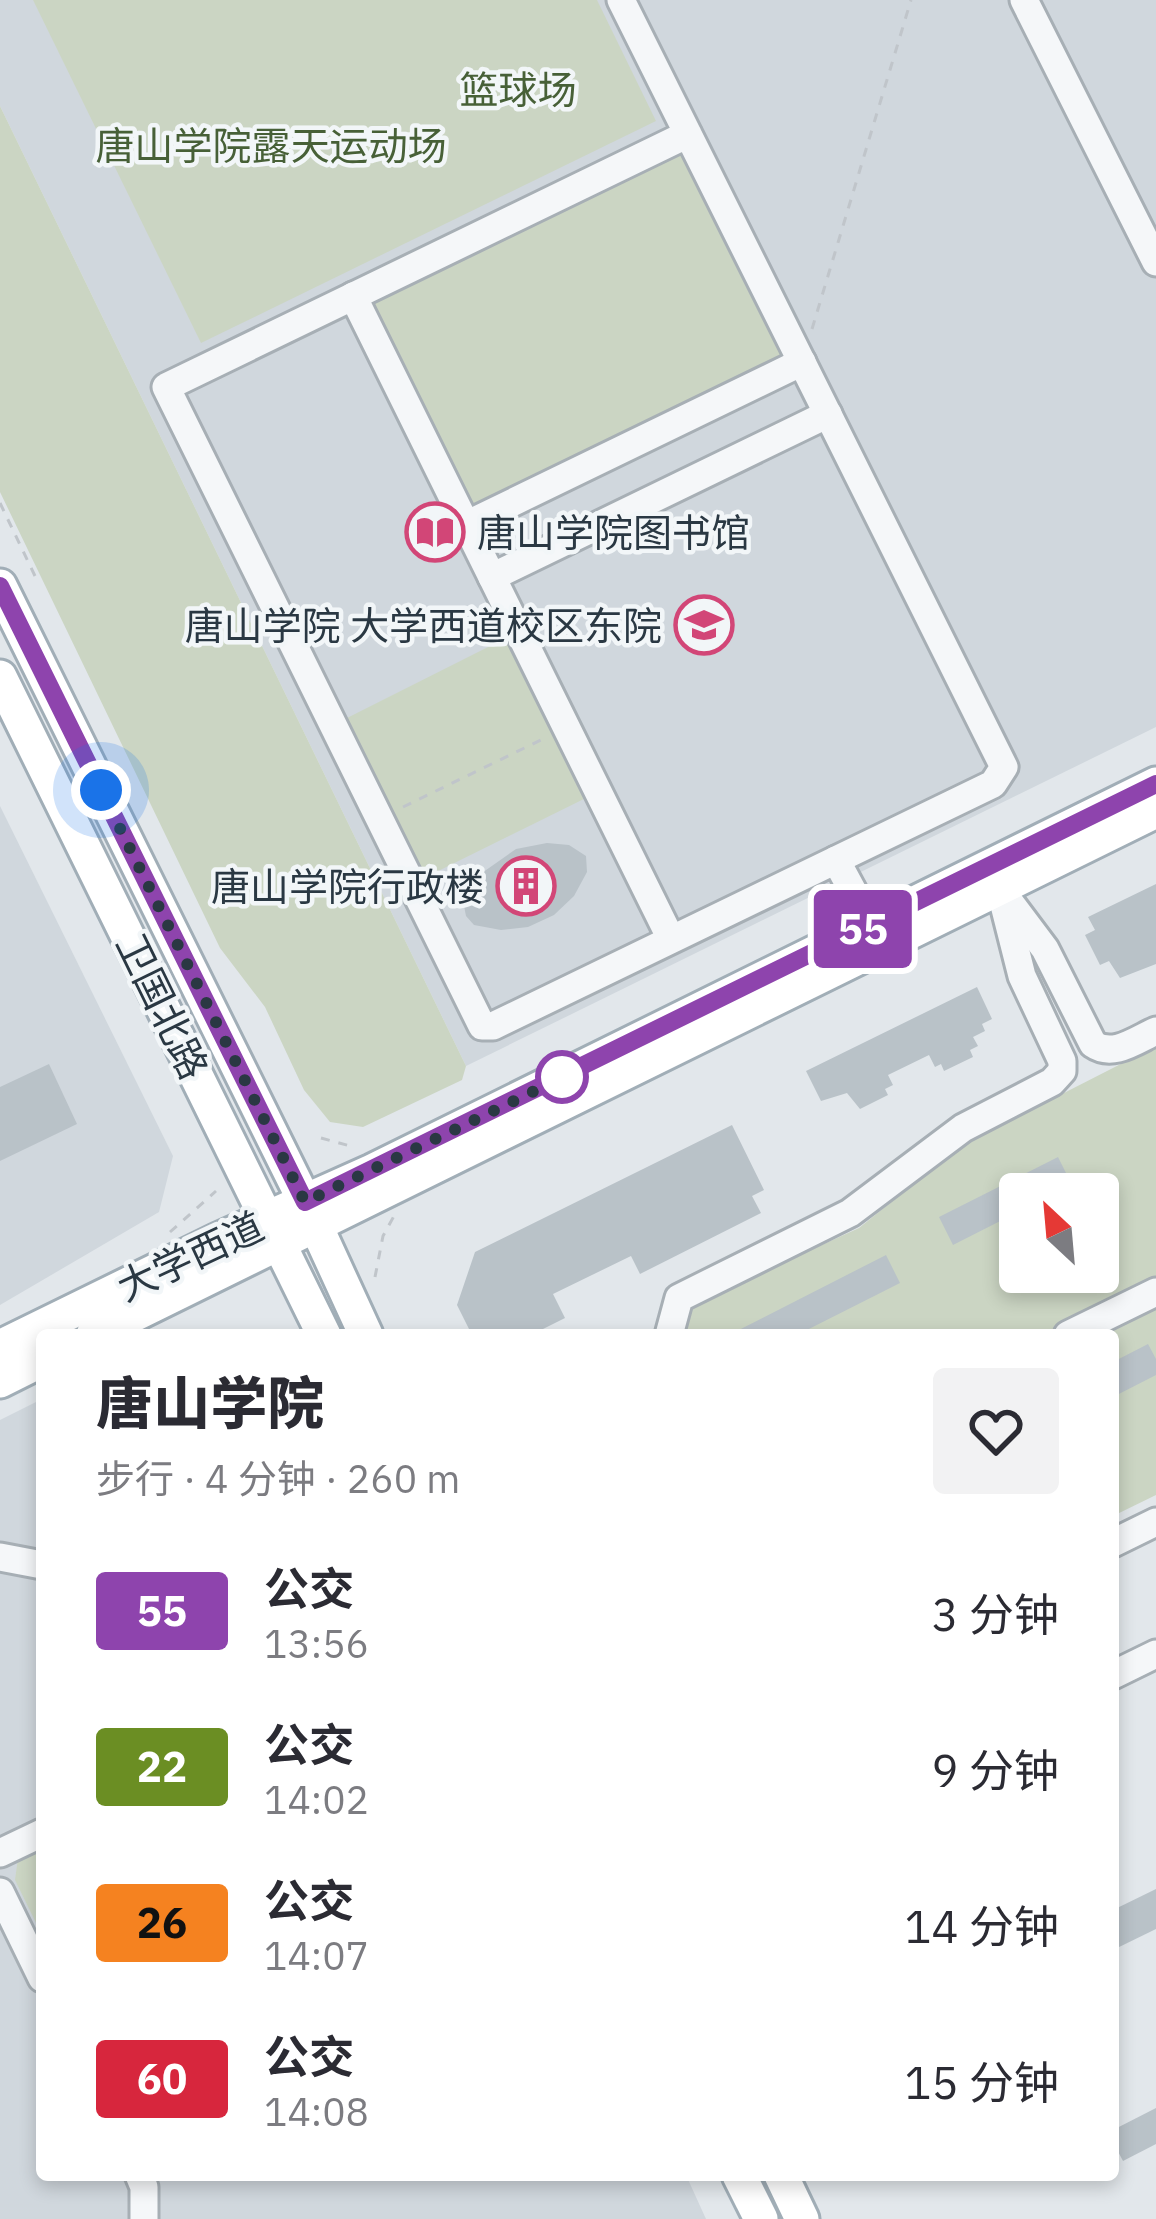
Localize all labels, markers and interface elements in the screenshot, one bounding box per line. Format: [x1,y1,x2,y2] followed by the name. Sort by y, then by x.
[459,64,577,115] park label: 篮球场
[95,120,447,171] park label: 唐山学院露天运动场
[404,501,466,563] library icon: 唐山学院图书馆
[477,507,750,558] place label: 唐山学院图书馆
[673,594,735,656] school or university icon: 唐山学院 大学西道校区东院
[185,600,662,651] place label: 唐山学院 大学西道校区东院
[71,760,131,820] your location
[495,855,557,917] building icon: 唐山学院行政楼
[211,861,484,912] place label: 唐山学院行政楼
[809,890,917,968] line badge: 55
[838,901,888,956] text: 55
[106,925,220,1087] street label: 卫国北路
[537,1052,587,1102] unlabelled marker
[999,1173,1119,1293] north arrow
[999,1173,1119,1293] map controls
[109,1200,271,1312] street label: 大学西道
[96,1366,324,1440] text: 唐山学院
[933,1368,1059,1494] button: heart
[96,1453,460,1504] text: 步行 · 4 分钟 · 260 m
[264,1559,354,1617] text: 公交
[137,1583,187,1638] text: 55
[931,1585,1059,1643] text: 3 分钟
[264,1618,369,1669] text: 13:56
[264,1715,354,1773] text: 公交
[137,1739,187,1794] text: 22
[931,1741,1059,1799] text: 9 分钟
[264,1774,369,1825] text: 14:02
[264,1871,354,1929] text: 公交
[137,1895,187,1950] text: 26
[904,1897,1059,1955] text: 14 分钟
[264,1930,369,1981] text: 14:07
[264,2027,354,2085] text: 公交
[137,2051,187,2106] text: 60
[904,2053,1059,2111] text: 15 分钟
[264,2086,369,2137] text: 14:08

